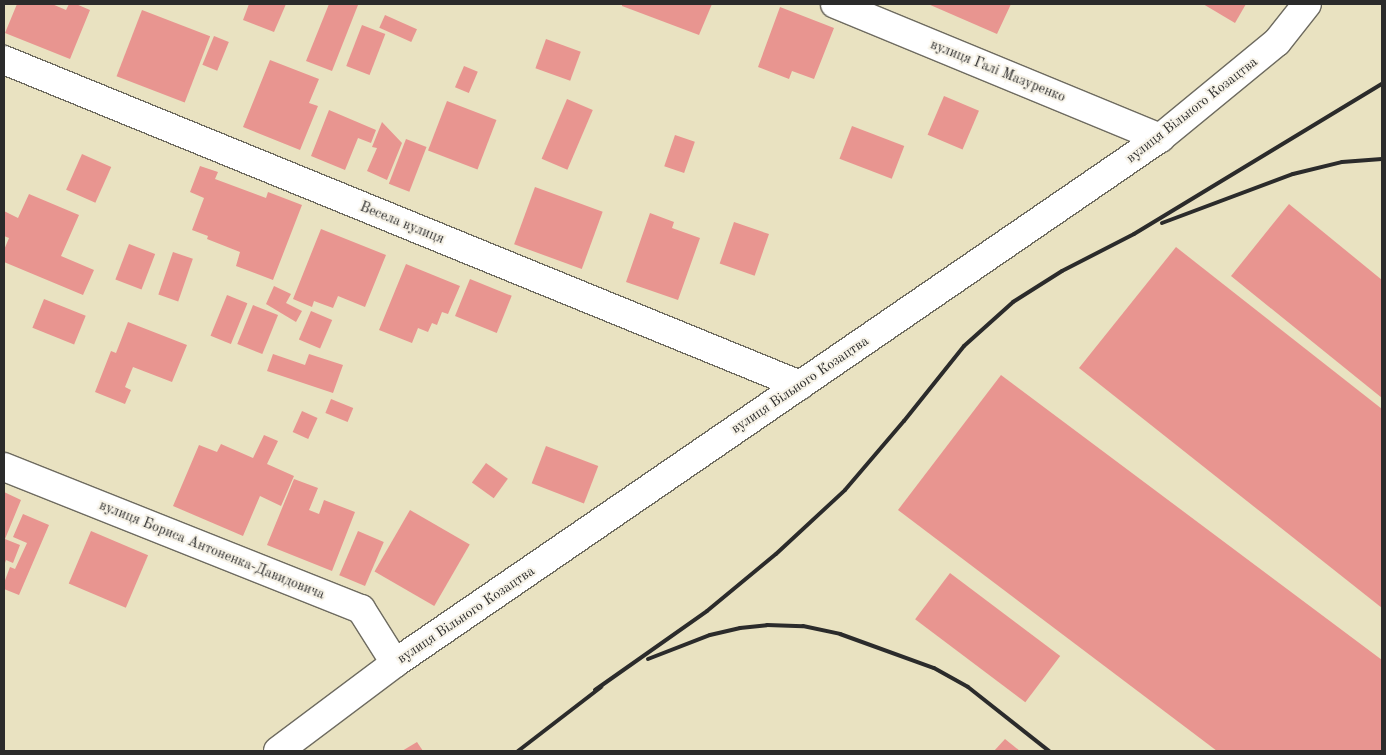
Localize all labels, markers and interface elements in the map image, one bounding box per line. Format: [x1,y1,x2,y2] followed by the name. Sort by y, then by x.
[928,36,1068,106] street label: вулиця Галі Мазуренко
[1123,54,1261,166] street label: вулиця Вільного Козацтва
[357,198,447,248] street label: Весела вулиця
[728,333,872,437] street label: вулиця Вільного Козацтва
[97,497,327,603] street label: вулиця Бориса Антоненка-Давидовича
[394,563,538,667] street label: вулиця Вільного Козацтва

